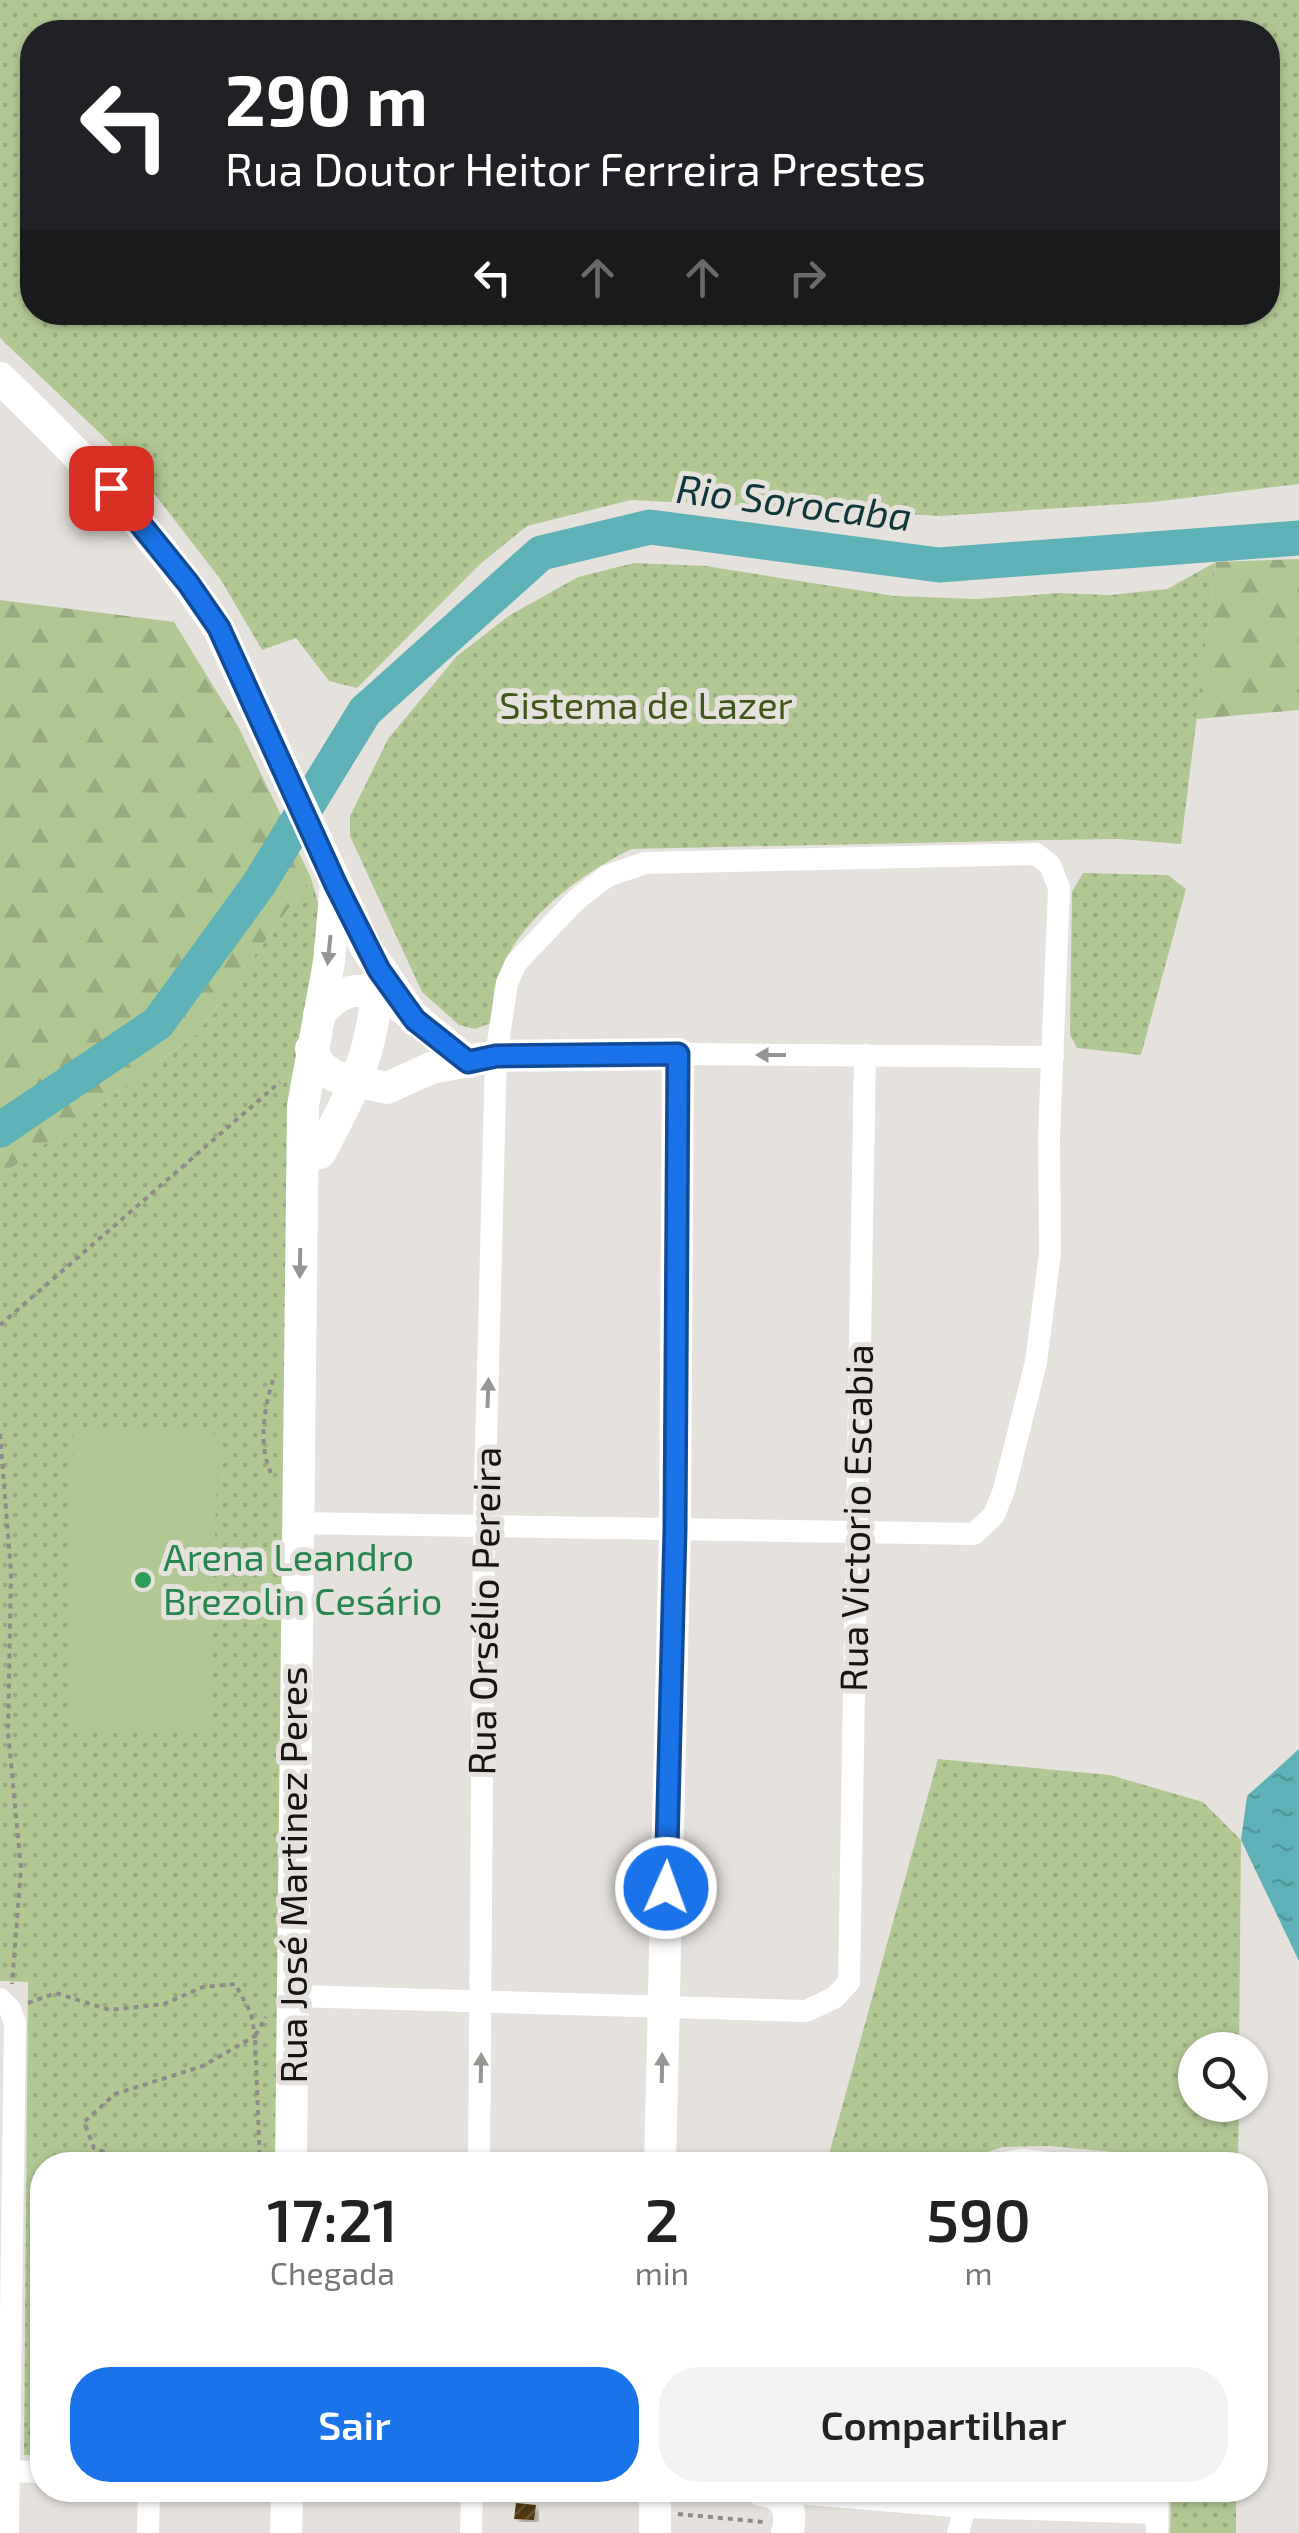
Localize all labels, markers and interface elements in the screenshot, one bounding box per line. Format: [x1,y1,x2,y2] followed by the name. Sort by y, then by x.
[225,56,428,140] text: 290 m
[60,60,190,190] icon: left
[225,141,926,195] text: Rua Doutor Heitor Ferreira Prestes
[465,250,520,305] icon: left
[570,250,625,305] icon: ahead
[675,250,730,305] icon: ahead
[780,250,835,305] icon: right
[69,446,154,531] pin
[84,461,139,516] icon: arrive
[674,463,915,539] water label: Rio Sorocaba
[499,681,793,727] park label: Sistema de Lazer
[321,935,337,967] one-way arrow
[755,1047,787,1063] one-way arrow
[292,1248,308,1280] one-way arrow
[829,1344,881,1692] street label: Rua Victorio Escabia
[480,1376,496,1408] one-way arrow
[457,1446,509,1776] street label: Rua Orsélio Pereira
[163,1533,442,1623] place label: Arena Leandro Brezolin Cesário
[132,1569,154,1591] marker: Arena Leandro Brezolin Cesário
[269,1666,315,2084] street label: Rua José Martinez Peres
[614,1836,718,1940] position arrow
[1178,2032,1268,2122] map controls
[1178,2032,1268,2122] button: search
[473,2051,489,2083] one-way arrow
[654,2051,670,2083] one-way arrow
[267,2182,398,2254] text: 17:21
[645,2182,679,2254] text: 2
[926,2182,1031,2254] text: 590
[270,2253,395,2291] text: Chegada
[635,2253,689,2291] text: min
[965,2253,993,2291] text: m
[70,2367,639,2482] button: Sair
[659,2367,1228,2482] button: Compartilhar

